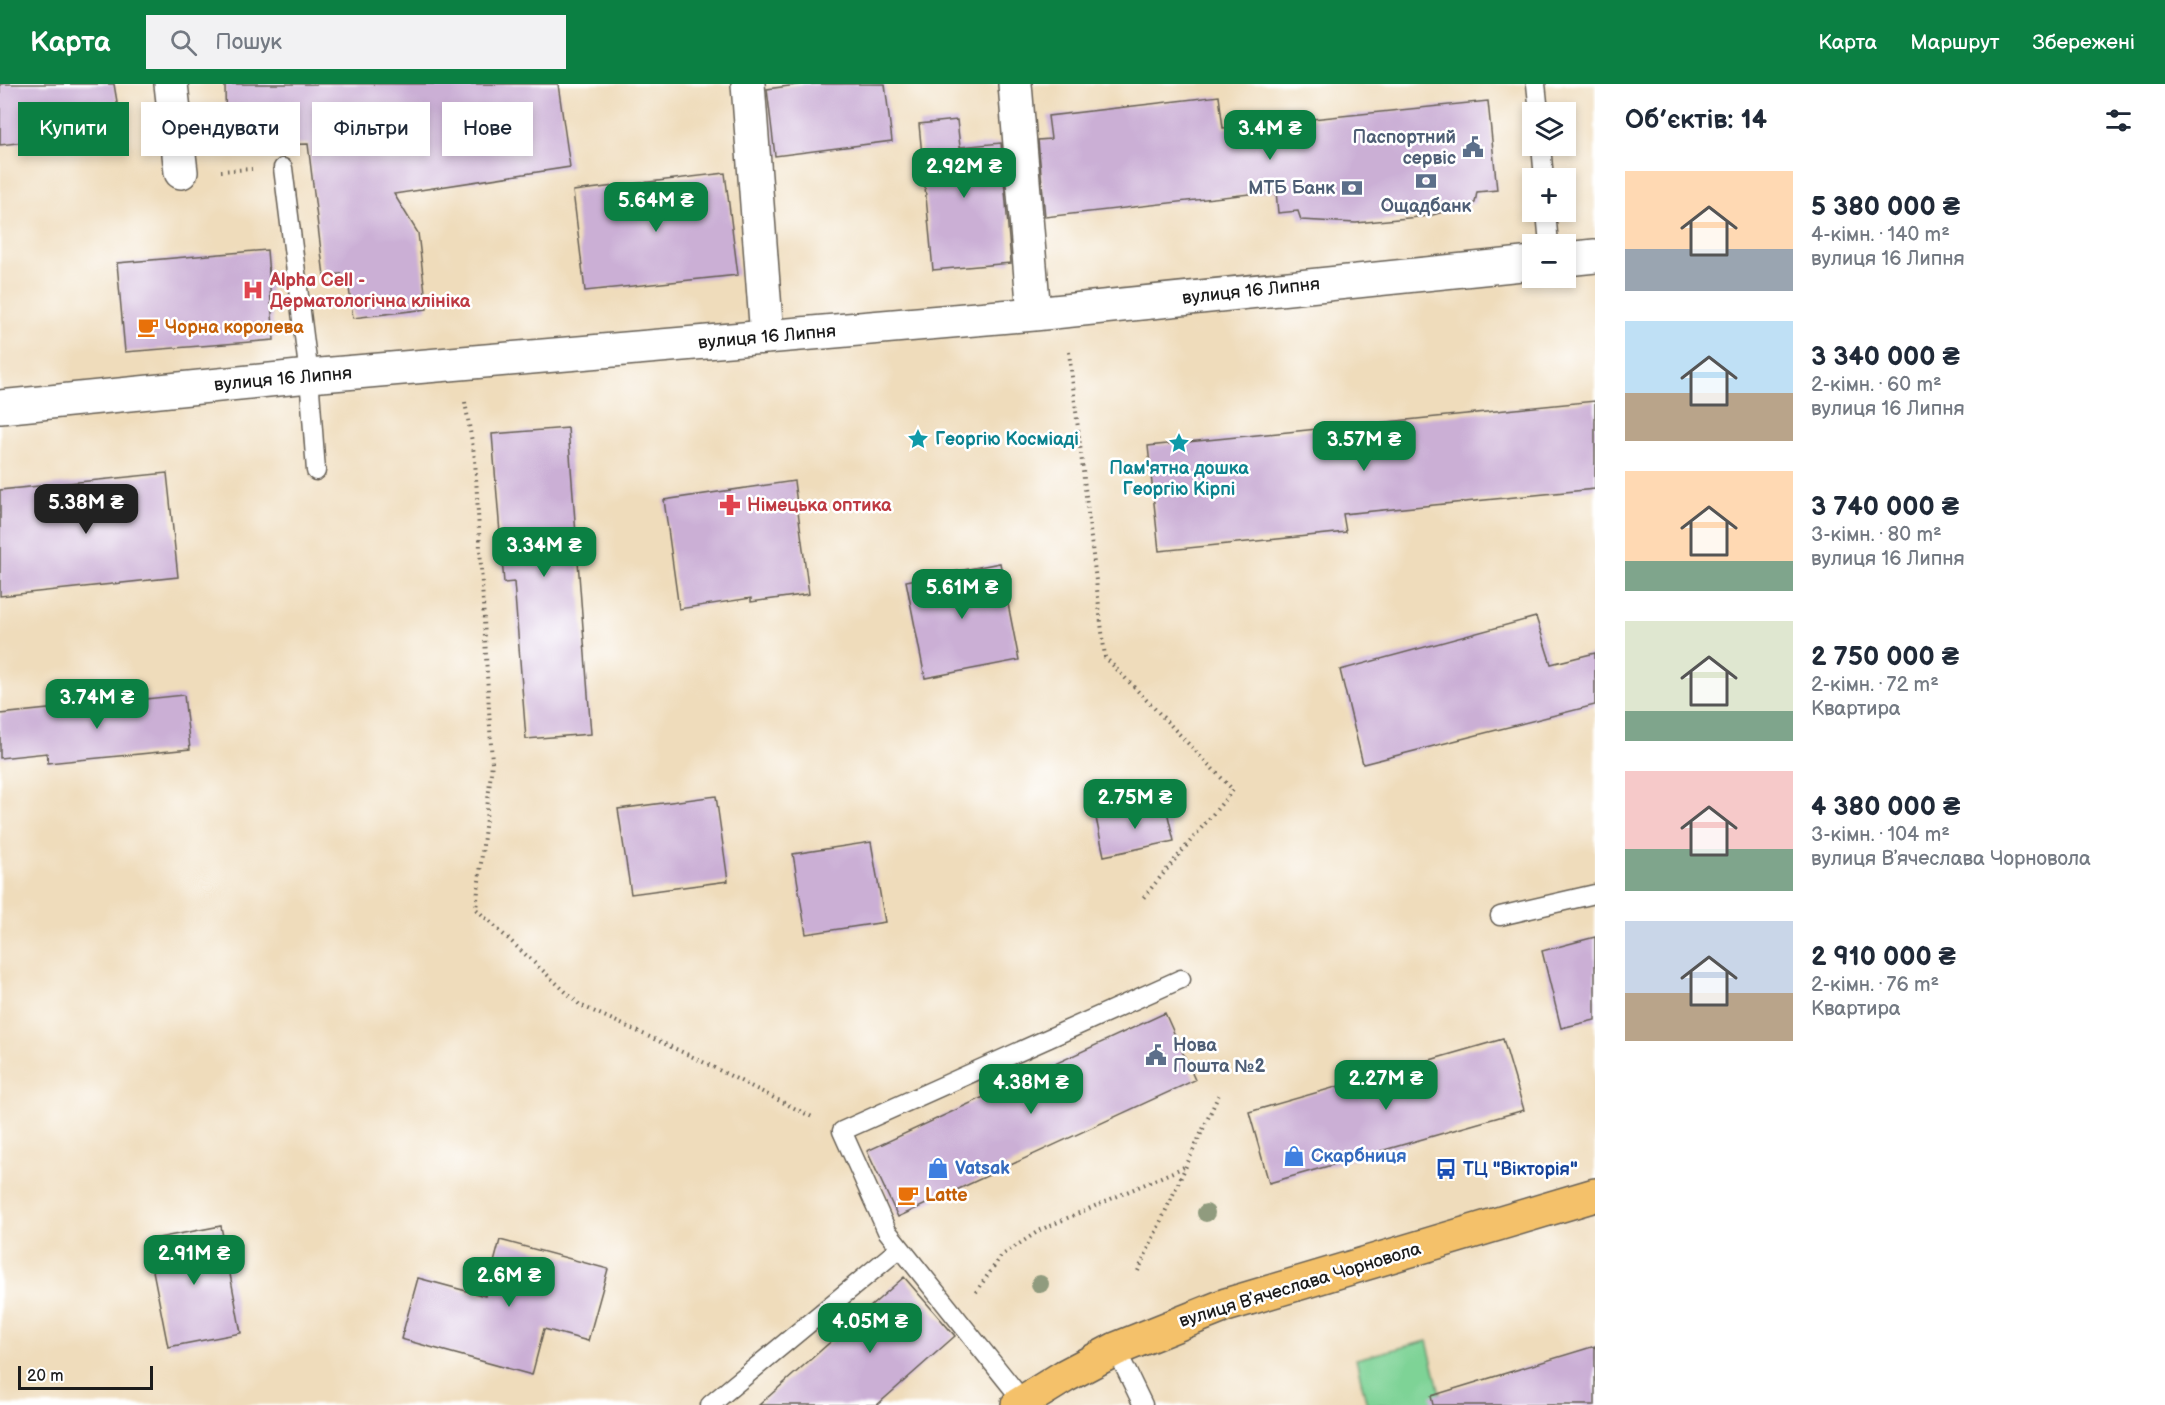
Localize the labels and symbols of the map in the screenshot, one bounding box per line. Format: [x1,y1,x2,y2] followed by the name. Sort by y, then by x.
[1221,110,1319,161] pin: 3.4M ₴
[1353,127,1456,169] place label: Паспортний сервіс
[1461,135,1485,159] public building icon: Паспортний сервіс
[909,148,1019,199] pin: 2.92M ₴
[1414,169,1438,193] bank icon: Ощадбанк
[1340,176,1364,200] bank icon: МТБ Банк
[1248,178,1335,199] place label: МТБ Банк
[601,182,711,233] pin: 5.64M ₴
[1381,196,1471,217] place label: Ощадбанк
[269,270,471,312] place label: Alpha Cell - Дерматологічна клініка
[1181,273,1321,309] street label: вулиця 16 Липня
[241,278,265,302] hospital icon: Alpha Cell - Дерматологічна клініка
[136,315,160,339] cafe icon: Чорна королева
[165,317,304,338] place label: Чорна королева
[697,321,837,353] street label: вулиця 16 Липня
[213,363,353,395] street label: вулиця 16 Липня
[1309,421,1419,472] pin: 3.57M ₴
[906,427,930,451] place icon: Георгію Косміаді
[935,429,1079,450] place label: Георгію Косміаді
[1167,431,1191,455] place icon: Пам'ятна дошка Георгію Кірпі
[1109,458,1249,500] place label: Пам'ятна дошка Георгію Кірпі
[31,484,141,535] pin: 5.38M ₴
[718,493,742,517] pharmacy icon: Німецька оптика
[747,495,892,516] place label: Німецька оптика
[489,527,599,578] pin: 3.34M ₴
[907,569,1017,620] pin: 5.61M ₴
[42,679,152,730] pin: 3.74M ₴
[1080,779,1190,830] pin: 2.75M ₴
[1173,1035,1265,1077] place label: Нова Пошта №2
[1144,1043,1168,1067] public building icon: Нова Пошта №2
[1331,1060,1441,1111] pin: 2.27M ₴
[976,1064,1086,1115] pin: 4.38M ₴
[1282,1144,1306,1168] shop icon: Скарбниця
[1311,1146,1407,1167] place label: Скарбниця
[926,1156,950,1180] shop icon: Vatsak
[1434,1157,1458,1181] bus stop icon: ТЦ "Вікторія"
[955,1158,1010,1179] place label: Vatsak
[1463,1159,1578,1180] place label: ТЦ "Вікторія"
[896,1183,920,1207] cafe icon: Latte
[925,1185,968,1206] place label: Latte
[139,1235,249,1286] pin: 2.91M ₴
[1177,1238,1424,1332] street label: вулиця Вʼячеслава Чорновола
[460,1257,558,1308] pin: 2.6M ₴
[815,1303,925,1354] pin: 4.05M ₴
[18,1363,153,1390] scale bar

